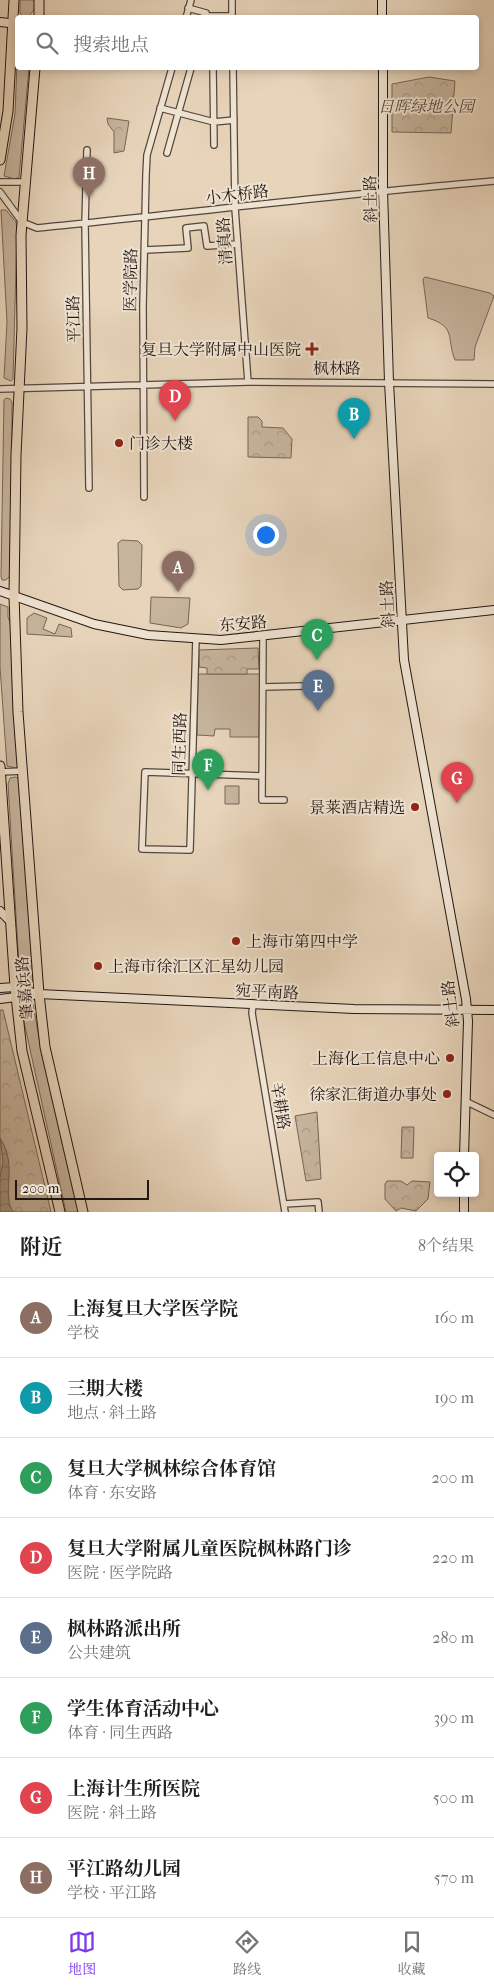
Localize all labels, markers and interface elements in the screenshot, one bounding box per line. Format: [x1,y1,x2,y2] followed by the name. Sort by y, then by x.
[15,15,479,70] search box
[33,29,61,57] icon: search
[73,34,149,56] text: 搜索地点
[378,97,477,116] park label: 日晖绿地公园
[73,157,105,198] pin: H
[361,175,380,223] street label: 斜土路
[204,181,270,208] street label: 小木桥路
[213,216,236,266] street label: 清真路
[120,248,141,312] street label: 医学院路
[64,295,83,343] street label: 平江路
[141,340,301,359] place label: 复旦大学附属中山医院
[305,342,319,356] marker: 复旦大学附属中山医院
[313,359,361,378] street label: 枫林路
[159,380,191,421] pin: D
[338,398,370,439] pin: B
[129,434,193,453] place label: 门诊大楼
[113,437,125,449] marker: 门诊大楼
[253,522,279,548] your location
[162,551,194,592] pin: A
[377,580,398,628] street label: 斜土路
[218,612,268,635] street label: 东安路
[301,619,333,660] pin: C
[302,670,334,711] pin: E
[169,712,190,776] street label: 同生西路
[192,749,224,790] pin: F
[441,762,473,803] pin: G
[309,798,405,817] place label: 景莱酒店精选
[409,801,421,813] marker: 景莱酒店精选
[246,932,358,951] place label: 上海市第四中学
[230,935,242,947] marker: 上海市第四中学
[12,955,37,1021] street label: 肇嘉浜路
[108,957,284,976] place label: 上海市徐汇区汇星幼儿园
[92,960,104,972] marker: 上海市徐汇区汇星幼儿园
[438,979,463,1029] street label: 斜土路
[235,980,299,1003] street label: 宛平南路
[312,1049,440,1068] place label: 上海化工信息中心
[444,1052,456,1064] marker: 上海化工信息中心
[267,1081,294,1131] street label: 辛耕路
[309,1085,437,1104] place label: 徐家汇街道办事处
[441,1088,453,1100] marker: 徐家汇街道办事处
[434,1152,479,1197] map controls
[434,1152,479,1197] button: locate
[15,1177,149,1200] scale bar
[22,1180,59,1197] text: 200 m
[20,1235,62,1259] text: 附近
[418,1236,474,1255] text: 8个结果
[67,1298,238,1320] text: 上海复旦大学医学院
[31,1308,41,1327] text: A
[434,1308,474,1327] text: 160 m
[67,1323,99,1342] text: 学校
[67,1378,143,1400] text: 三期大楼
[31,1388,41,1407] text: B
[434,1388,474,1407] text: 190 m
[67,1403,157,1422] text: 地点 · 斜土路
[67,1458,276,1480] text: 复旦大学枫林综合体育馆
[31,1468,41,1487] text: C
[431,1468,474,1487] text: 200 m
[67,1483,157,1502] text: 体育 · 东安路
[67,1538,352,1560] text: 复旦大学附属儿童医院枫林路门诊
[30,1548,42,1567] text: D
[432,1548,474,1567] text: 220 m
[67,1563,173,1582] text: 医院 · 医学院路
[67,1618,181,1640] text: 枫林路派出所
[31,1628,41,1647] text: E
[432,1628,474,1647] text: 280 m
[67,1643,131,1662] text: 公共建筑
[67,1698,219,1720] text: 学生体育活动中心
[32,1708,40,1727] text: F
[433,1708,474,1727] text: 390 m
[67,1723,173,1742] text: 体育 · 同生西路
[67,1778,200,1800] text: 上海计生所医院
[30,1788,42,1807] text: G
[433,1788,474,1807] text: 500 m
[67,1803,157,1822] text: 医院 · 斜土路
[67,1858,181,1880] text: 平江路幼儿园
[30,1868,42,1887] text: H
[434,1868,474,1887] text: 570 m
[67,1883,157,1902] text: 学校 · 平江路
[68,1928,96,1978] tab: 地图
[233,1928,261,1978] tab: 路线
[398,1928,426,1978] tab: 收藏

